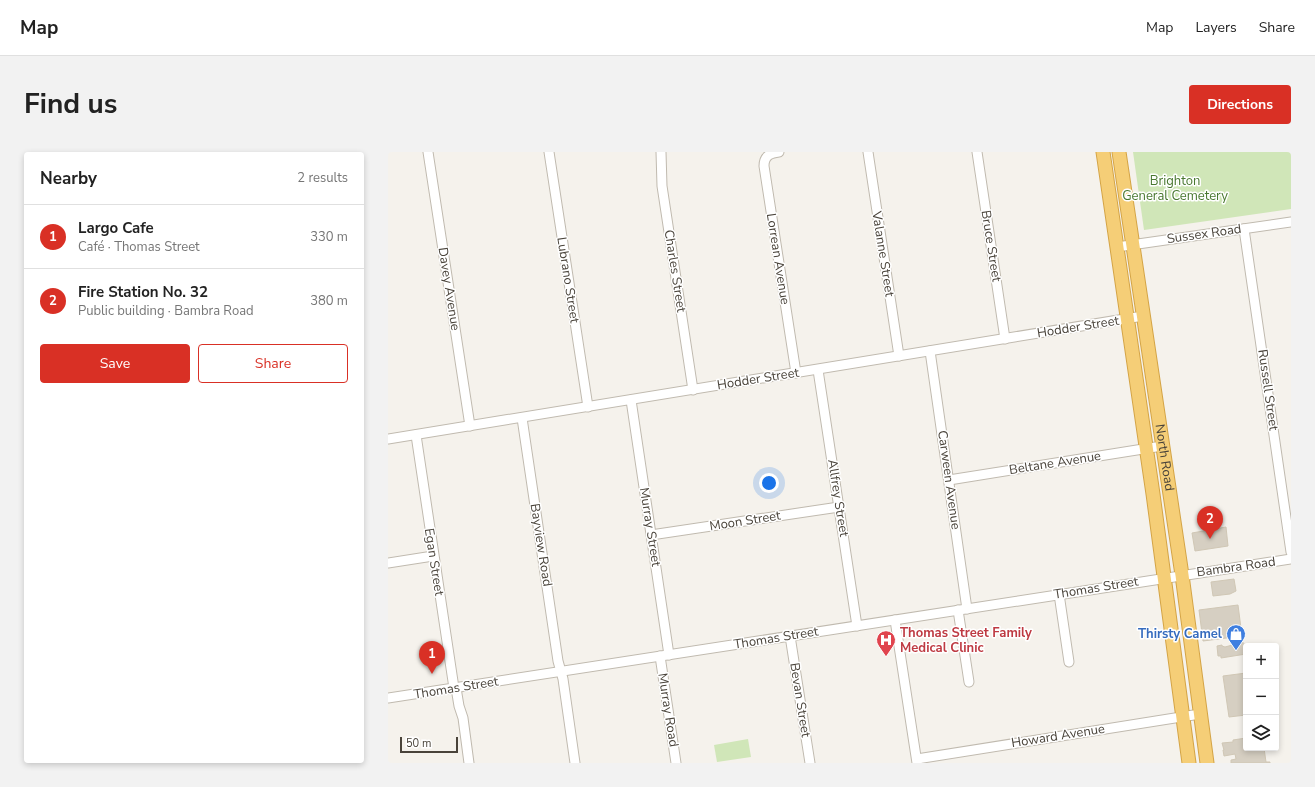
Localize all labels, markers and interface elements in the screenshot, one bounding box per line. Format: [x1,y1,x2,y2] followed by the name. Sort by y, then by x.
[20,15,58,41] text: Map
[1146,18,1173,37] text: Map
[1195,18,1237,37] text: Layers
[1259,18,1295,37] text: Share
[24,85,118,123] text: Find us
[1189,85,1291,124] button: Directions
[40,167,97,190] text: Nearby
[297,169,348,187] text: 2 results
[1122,172,1228,205] park label: Brighton General Cemetery
[867,209,899,298] street label: Valanne Street
[976,209,1006,284] street label: Bruce Street
[762,212,794,306] street label: Lorrean Avenue
[78,218,154,238] text: Largo Cafe
[1166,220,1242,248] street label: Sussex Road
[49,228,57,246] text: 1
[310,228,348,246] text: 330 m
[660,228,690,314] street label: Charles Street
[552,236,584,325] street label: Lubrano Street
[78,238,200,256] text: Café · Thomas Street
[434,246,464,332] street label: Davey Avenue
[78,282,208,302] text: Fire Station No. 32
[49,292,57,310] text: 2
[310,292,348,310] text: 380 m
[78,302,254,320] text: Public building · Bambra Road
[1036,312,1121,342] street label: Hodder Street
[40,344,190,383] button: Save
[198,344,348,383] button: Share
[1253,348,1283,432] street label: Russell Street
[716,364,801,394] street label: Hodder Street
[1151,423,1178,492] street label: North Road
[933,429,965,531] street label: Carween Avenue
[1008,447,1102,479] street label: Beltane Avenue
[823,458,853,539] street label: Allfrey Street
[759,473,779,493] your location
[635,486,665,568] street label: Murray Street
[526,502,556,588] street label: Bayview Road
[708,506,782,536] street label: Moon Street
[1197,506,1223,539] pin: 2
[420,527,448,598] street label: Egan Street
[1195,553,1277,581] street label: Bambra Road
[1052,572,1140,604] street label: Thomas Street
[732,622,820,654] street label: Thomas Street
[1225,623,1247,651] shop icon: Thirsty Camel
[900,624,1032,657] place label: Thomas Street Family Medical Clinic
[1138,625,1223,643] place label: Thirsty Camel
[875,629,897,657] hospital icon: Thomas Street Family Medical Clinic
[419,641,445,674] pin: 1
[1243,643,1279,751] map controls
[1243,643,1279,679] button: +
[785,661,815,739] street label: Bevan Street
[412,672,500,704] street label: Thomas Street
[653,672,683,748] street label: Murray Road
[1243,679,1279,715] button: −
[1243,715,1279,751] button: layers
[1010,720,1106,752] street label: Howard Avenue
[400,735,458,754] scale bar
[406,736,431,751] text: 50 m

